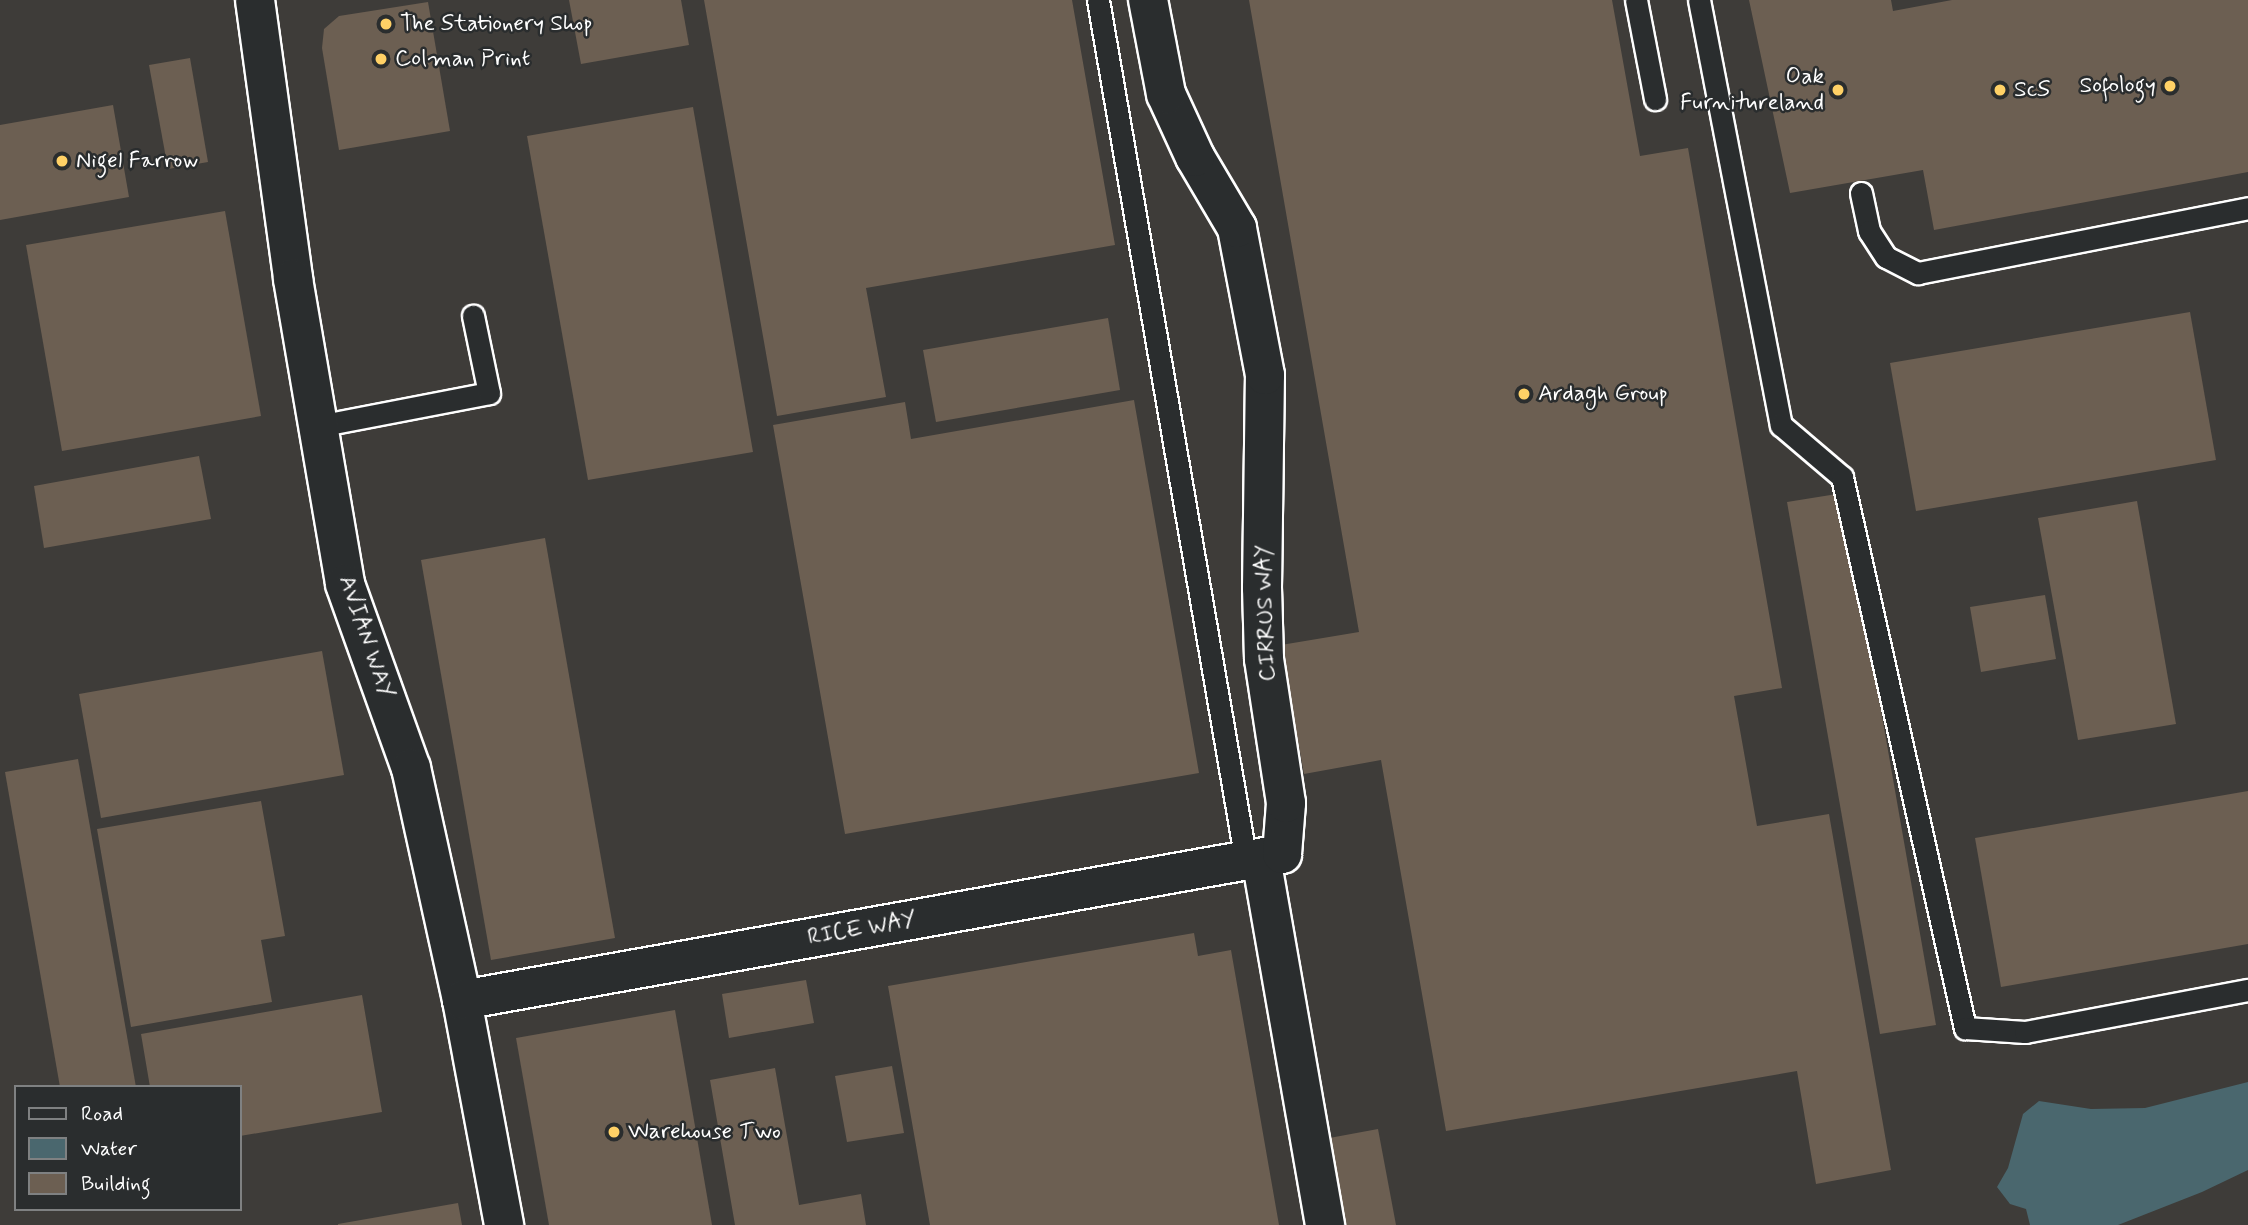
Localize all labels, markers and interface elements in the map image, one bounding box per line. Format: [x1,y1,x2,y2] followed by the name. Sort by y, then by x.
[400,10,588,38] place label: The Stationery Shop
[378,16,394,32] marker: The Stationery Shop
[395,45,540,73] place label: Colman Print
[373,51,389,67] marker: Colman Print
[1680,63,1824,117] place label: Oak Furnitureland
[2079,72,2156,100] place label: Sofology
[2014,76,2050,104] place label: ScS
[2162,78,2178,94] marker: Sofology
[1830,82,1846,98] marker: Oak Furnitureland
[1992,82,2008,98] marker: ScS
[76,147,195,175] place label: Nigel Farrow
[54,153,70,169] marker: Nigel Farrow
[1538,380,1668,408] place label: Ardagh Group
[1516,386,1532,402] marker: Ardagh Group
[1250,543,1282,683] street label: CIRRUS WAY
[332,572,400,702] street label: AVIAN WAY
[806,906,918,952] street label: RICE WAY
[14,1085,242,1211] legend
[81,1100,123,1128] text: Road
[628,1118,776,1146] place label: Warehouse Two
[606,1124,622,1140] marker: Warehouse Two
[81,1135,137,1163] text: Water
[81,1170,151,1198] text: Building

